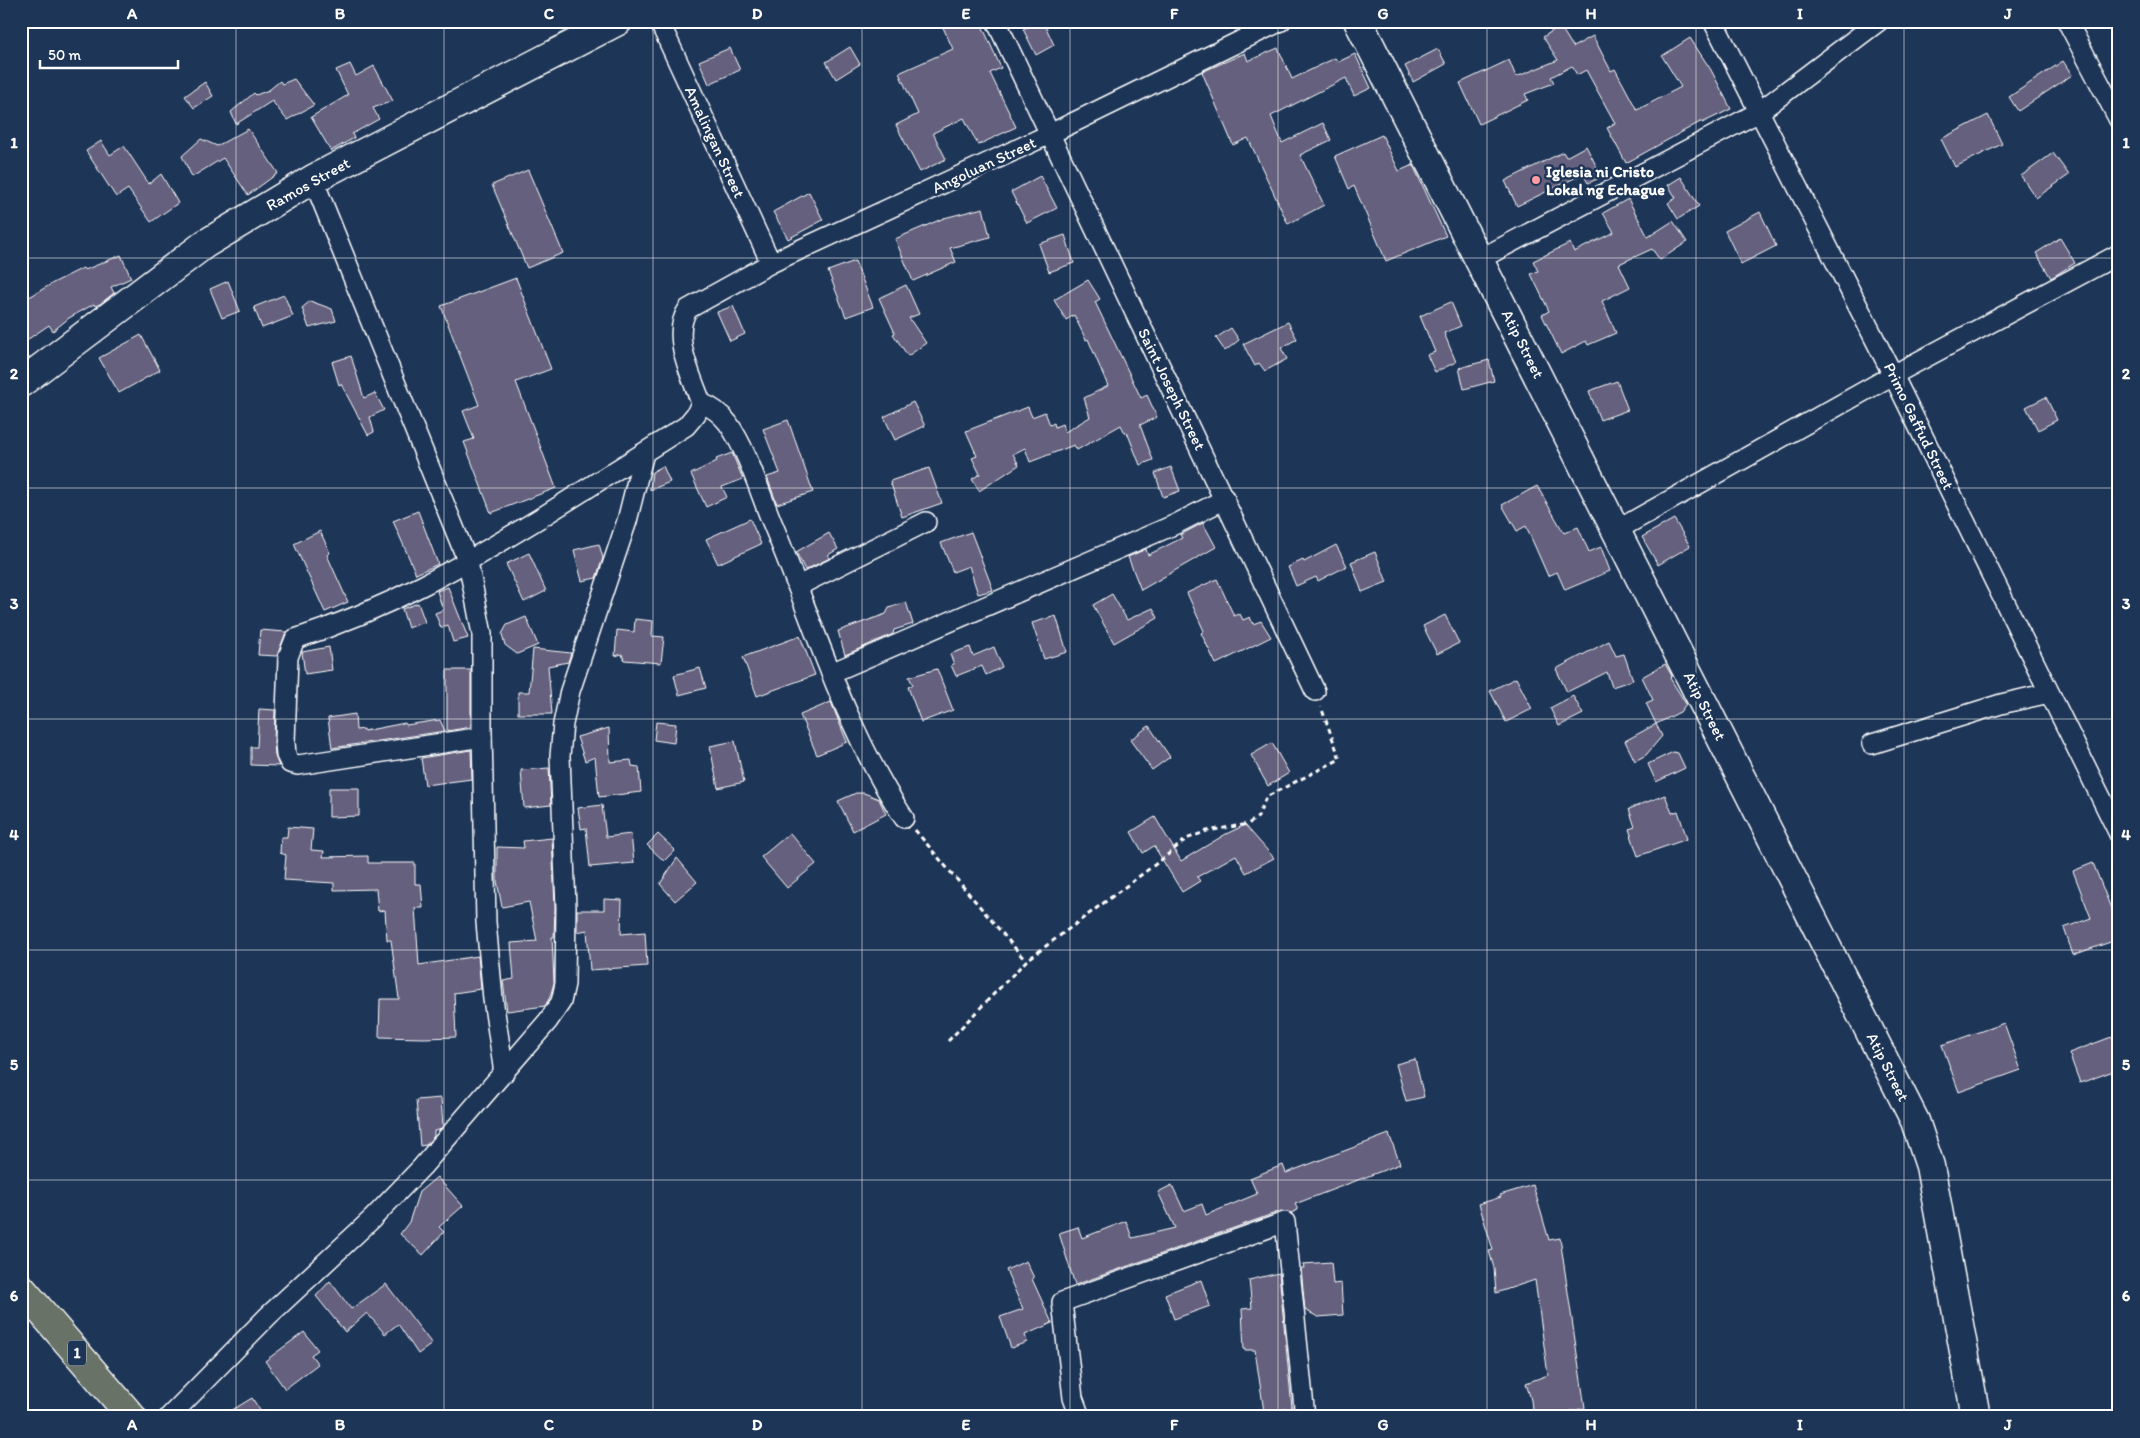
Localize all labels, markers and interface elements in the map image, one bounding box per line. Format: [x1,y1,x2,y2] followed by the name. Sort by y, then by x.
[126,4,138,23] text: A
[335,4,346,23] text: B
[544,4,555,23] text: C
[752,4,763,23] text: D
[962,4,971,23] text: E
[1170,4,1179,23] text: F
[1377,4,1389,23] text: G
[1585,4,1597,23] text: H
[1797,4,1803,23] text: I
[2003,4,2012,23] text: J
[40,38,178,70] scale bar
[48,46,81,64] text: 50 m
[681,83,749,201] street label: Amalingan Street
[10,133,18,152] text: 1
[929,133,1039,197] street label: Angoluan Street
[2122,133,2130,152] text: 1
[263,153,353,215] street label: Ramos Street
[1546,162,1665,200] place label: Iglesia ni Cristo Lokal ng Echague
[1530,174,1542,186] marker: Iglesia ni Cristo Lokal ng Echague
[1498,306,1548,382] street label: Atip Street
[1134,325,1210,453] street label: Saint Joseph Street
[1880,359,1958,493] street label: Primo Gaffud Street
[10,364,19,383] text: 2
[2122,364,2131,383] text: 2
[10,594,19,613] text: 3
[2122,594,2131,613] text: 3
[1680,668,1730,744] street label: Atip Street
[9,825,19,844] text: 4
[2121,825,2131,844] text: 4
[1863,1029,1913,1105] street label: Atip Street
[10,1055,19,1074] text: 5
[2122,1055,2131,1074] text: 5
[10,1286,19,1305] text: 6
[2122,1286,2131,1305] text: 6
[68,1340,86,1366] road number: 1
[126,1415,138,1434] text: A
[335,1415,346,1434] text: B
[544,1415,555,1434] text: C
[752,1415,763,1434] text: D
[962,1415,971,1434] text: E
[1170,1415,1179,1434] text: F
[1377,1415,1389,1434] text: G
[1585,1415,1597,1434] text: H
[1797,1415,1803,1434] text: I
[2003,1415,2012,1434] text: J

